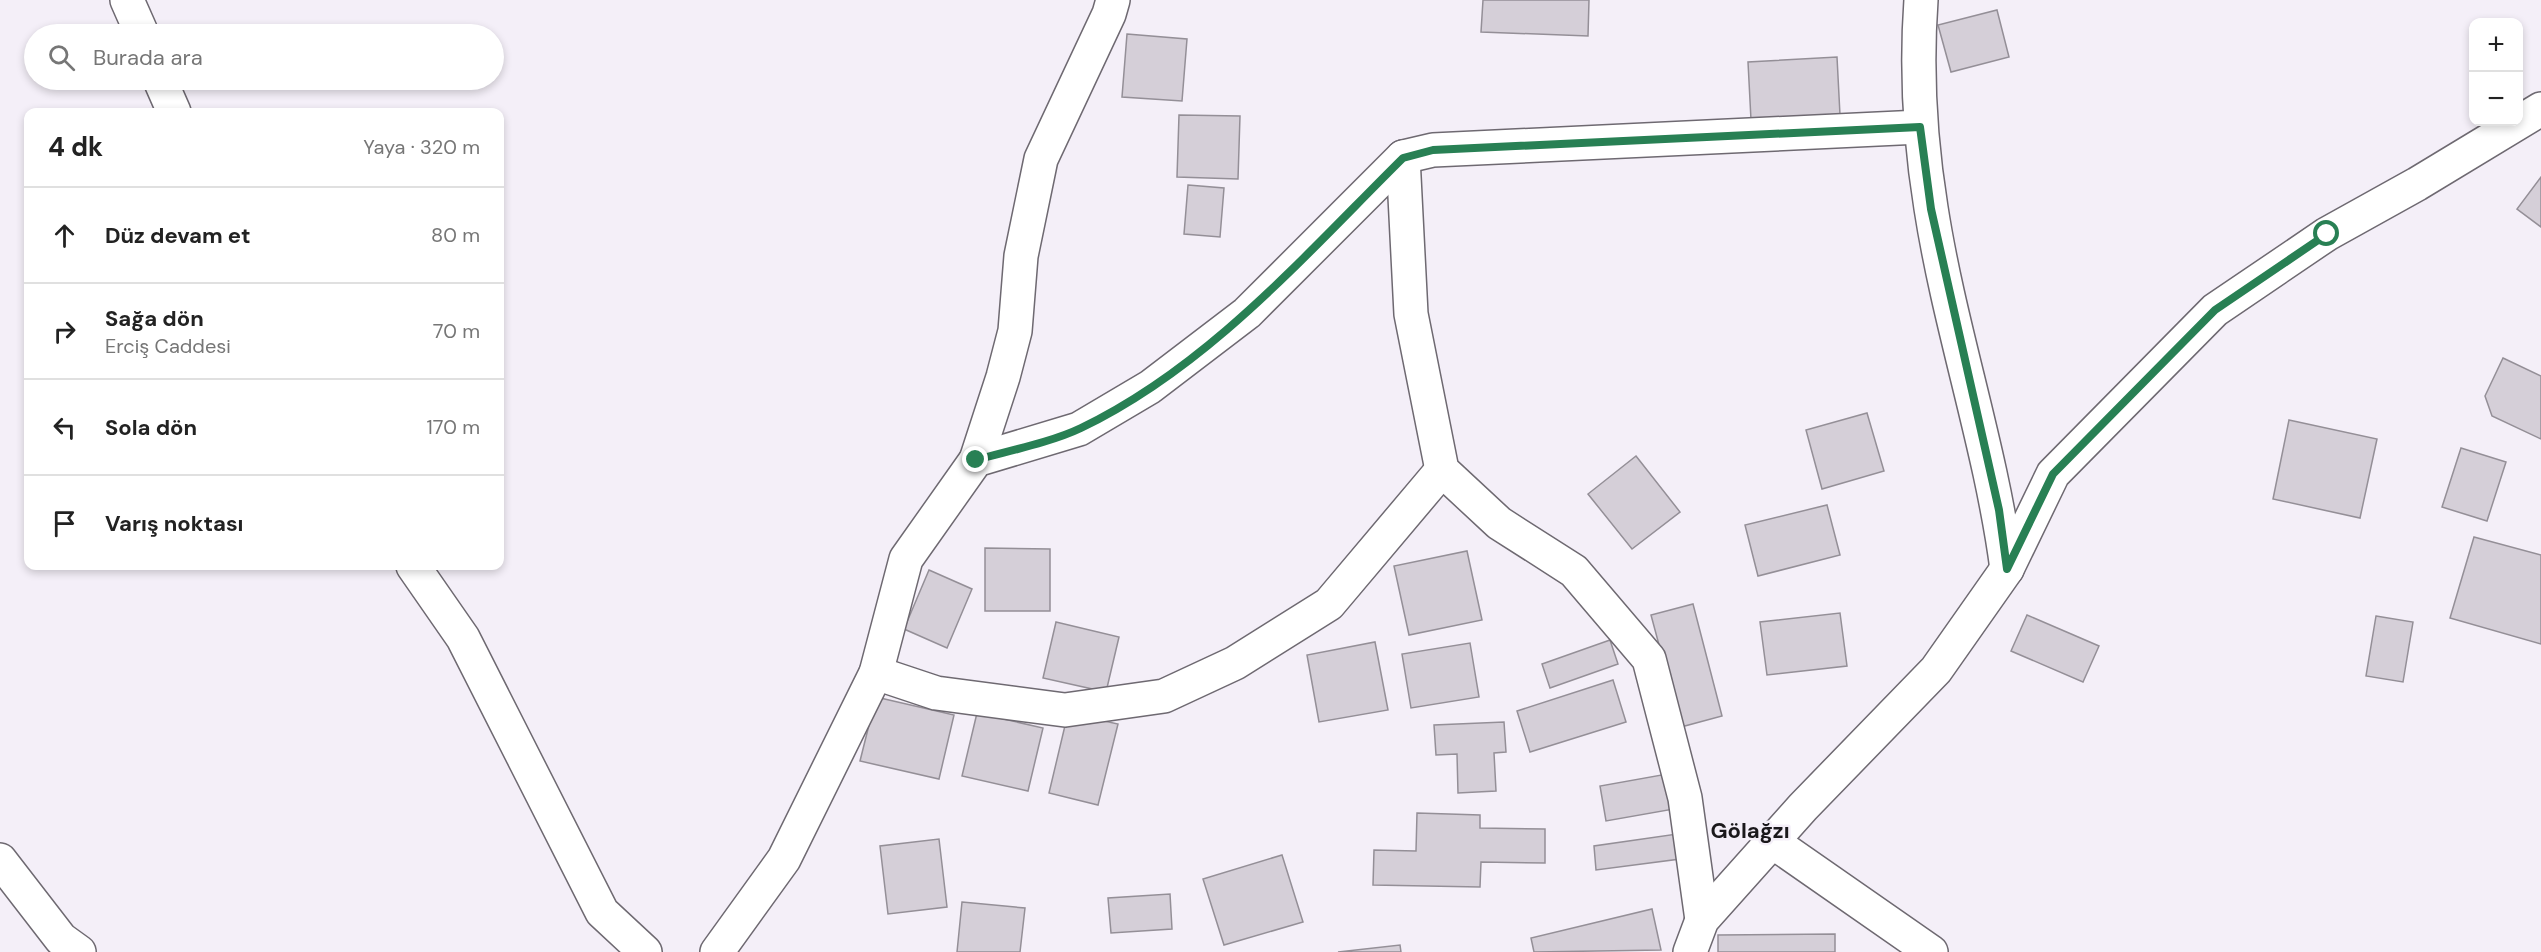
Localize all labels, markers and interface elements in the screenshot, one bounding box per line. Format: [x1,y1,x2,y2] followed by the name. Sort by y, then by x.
[2469,18,2523,126] map controls
[2469,18,2523,72] button: +
[24,24,504,90] search box
[45,41,78,74] icon: search
[93,43,203,72] text: Burada ara
[2469,72,2523,126] button: −
[48,130,103,164] text: 4 dk
[363,134,480,160] text: Yaya · 320 m
[48,219,81,252] icon: ahead
[2313,220,2339,246] route start
[105,221,250,250] text: Düz devam et
[431,222,480,248] text: 80 m
[105,304,204,333] text: Sağa dön
[48,315,81,348] icon: right
[433,318,480,344] text: 70 m
[105,333,231,359] text: Erciş Caddesi
[48,411,81,444] icon: left
[105,413,197,442] text: Sola dön
[427,414,480,440] text: 170 m
[962,446,988,472] route end
[48,507,81,540] icon: arrive
[105,509,243,538] text: Varış noktası
[1710,816,1790,845] district label: Gölağzı

